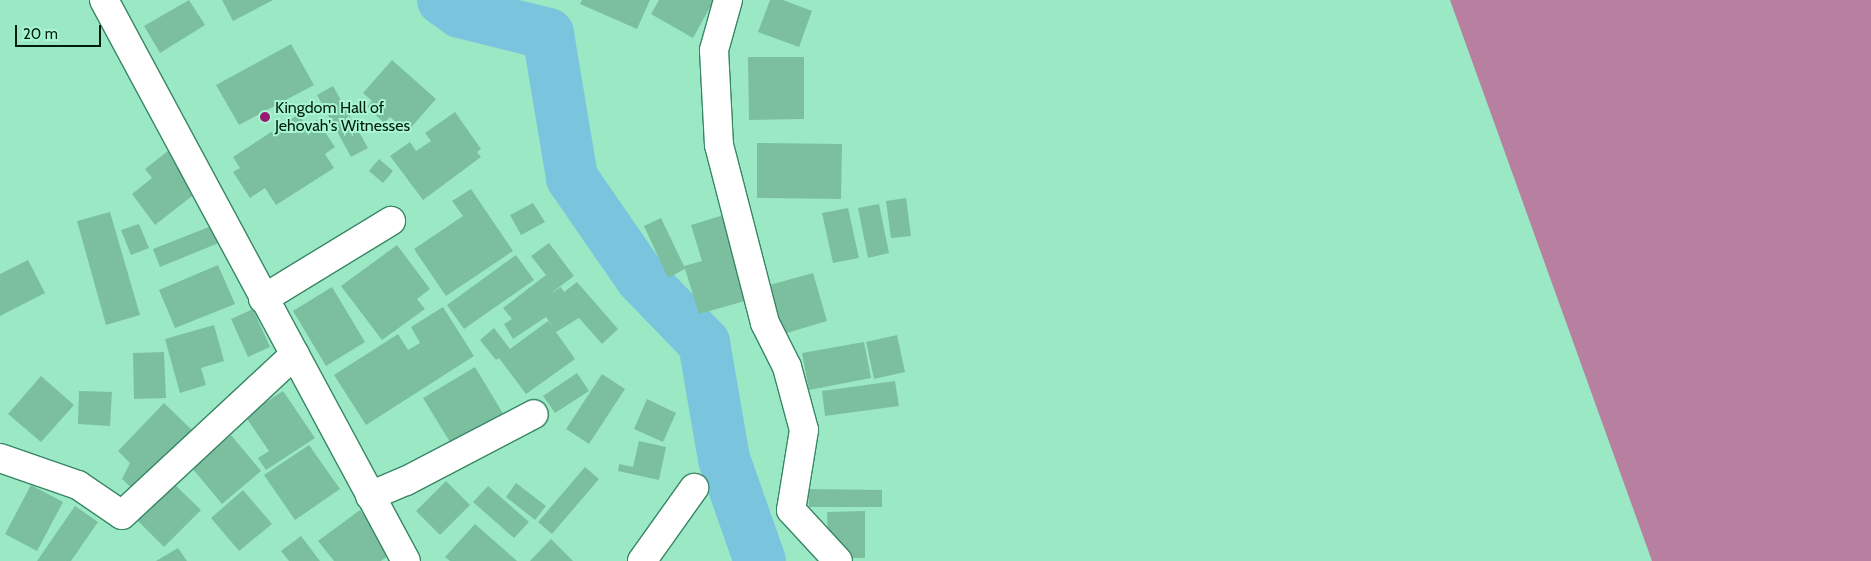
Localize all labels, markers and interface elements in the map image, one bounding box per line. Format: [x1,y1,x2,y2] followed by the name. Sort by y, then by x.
[18,15,104,47] scale bar
[23,25,58,43] text: 20 m
[275,98,410,136] place label: Kingdom Hall of Jehovah's Witnesses
[259,111,271,123] marker: Kingdom Hall of Jehovah's Witnesses

